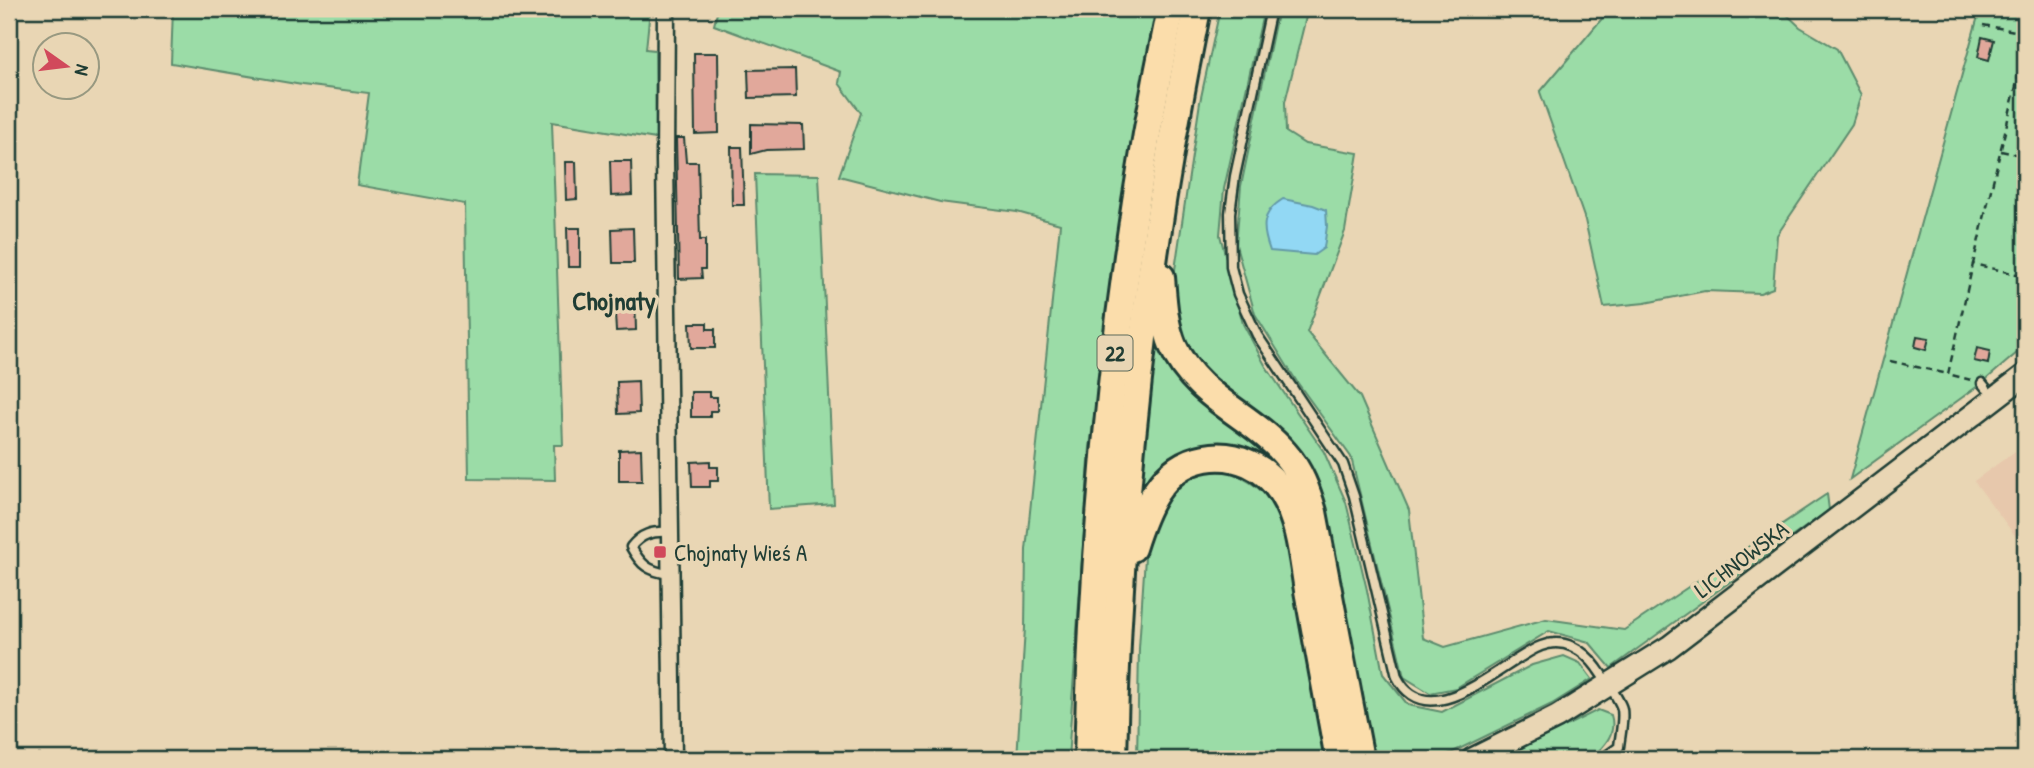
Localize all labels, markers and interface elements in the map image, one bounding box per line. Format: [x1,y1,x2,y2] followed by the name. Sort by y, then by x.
[32,32,102,102] north arrow
[69,62,96,78] text: N
[572,283,656,319] district label: Chojnaty
[1098,336,1132,370] road number: 22
[1688,513,1794,605] street label: LICHNOWSKA
[674,537,807,568] place label: Chojnaty Wieś A
[652,544,668,560] marker: Chojnaty Wieś A

